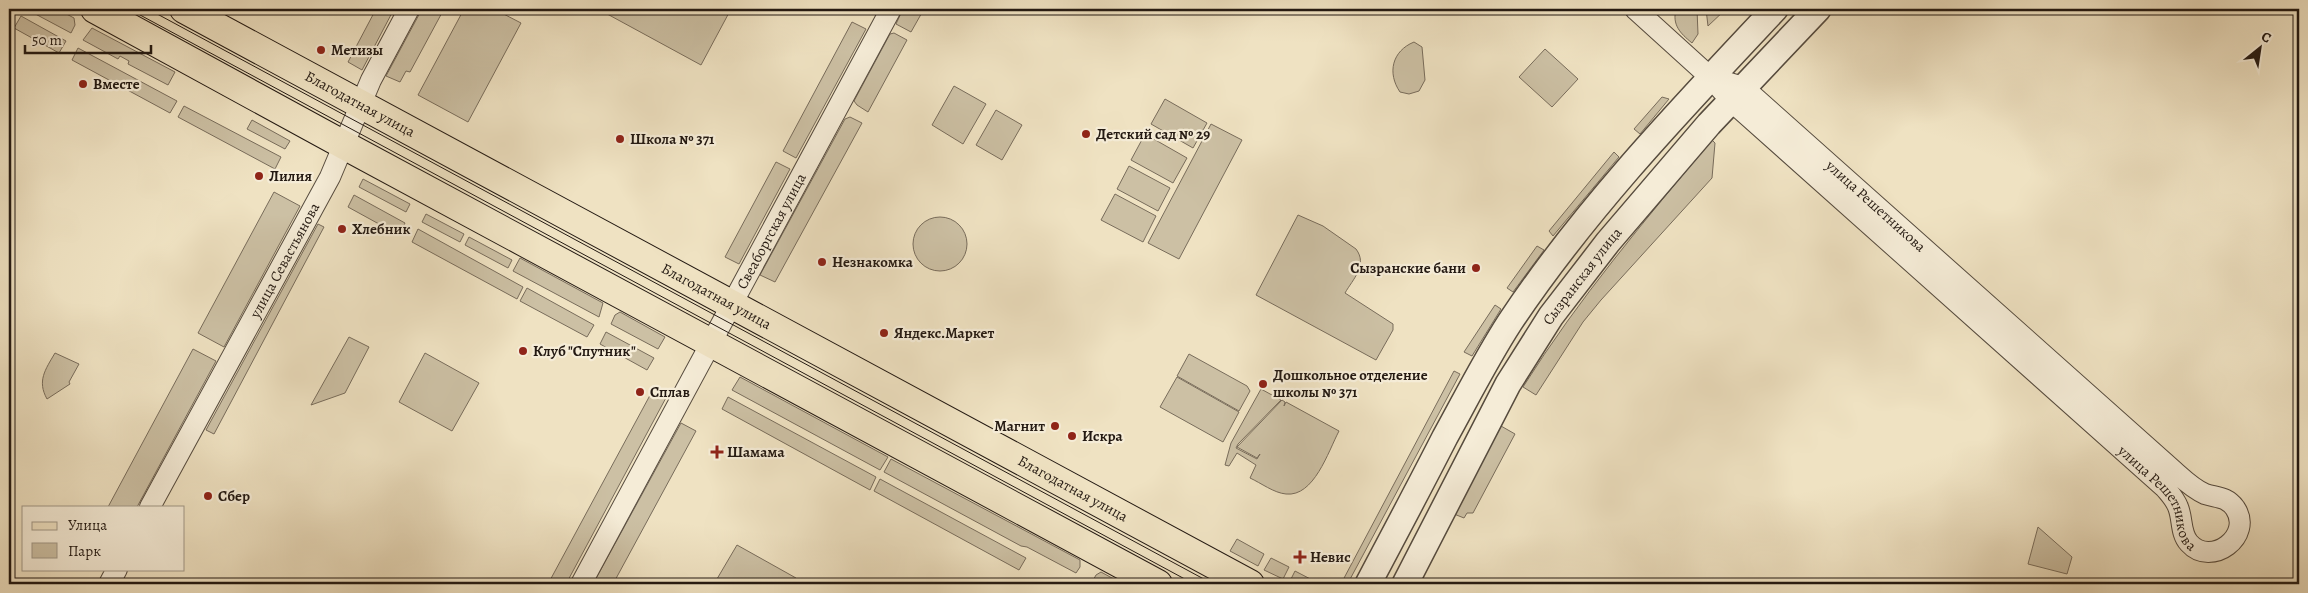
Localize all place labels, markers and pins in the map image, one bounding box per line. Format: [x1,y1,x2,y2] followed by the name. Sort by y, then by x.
[331,40,383,60] place label: Метизы
[315,44,327,56] marker: Метизы
[93,74,140,94] place label: Вместе
[77,78,89,90] marker: Вместе
[1096,124,1210,144] place label: Детский сад № 29
[1080,128,1092,140] marker: Детский сад № 29
[630,129,715,149] place label: Школа № 371
[614,133,626,145] marker: Школа № 371
[269,166,312,186] place label: Лилия
[253,170,265,182] marker: Лилия
[352,219,411,239] place label: Хлебник
[336,223,348,235] marker: Хлебник
[832,252,914,272] place label: Незнакомка
[816,256,828,268] marker: Незнакомка
[1350,258,1466,278] place label: Сызранские бани
[1470,262,1482,274] marker: Сызранские бани
[894,323,995,343] place label: Яндекс.Маркет
[878,327,890,339] marker: Яндекс.Маркет
[533,341,636,361] place label: Клуб "Спутник"
[517,345,529,357] marker: Клуб "Спутник"
[1273,365,1428,402] place label: Дошкольное отделение школы № 371
[1257,378,1269,390] marker: Дошкольное отделение школы № 371
[650,382,690,402] place label: Сплав
[634,386,646,398] marker: Сплав
[994,416,1045,436] place label: Магнит
[1049,420,1061,432] marker: Магнит
[1082,426,1124,446] place label: Искра
[1066,430,1078,442] marker: Искра
[727,442,785,462] place label: Шамама
[711,446,723,458] marker: Шамама
[218,486,250,506] place label: Сбер
[202,490,214,502] marker: Сбер
[1310,547,1351,567] place label: Невис
[1294,551,1306,563] marker: Невис

